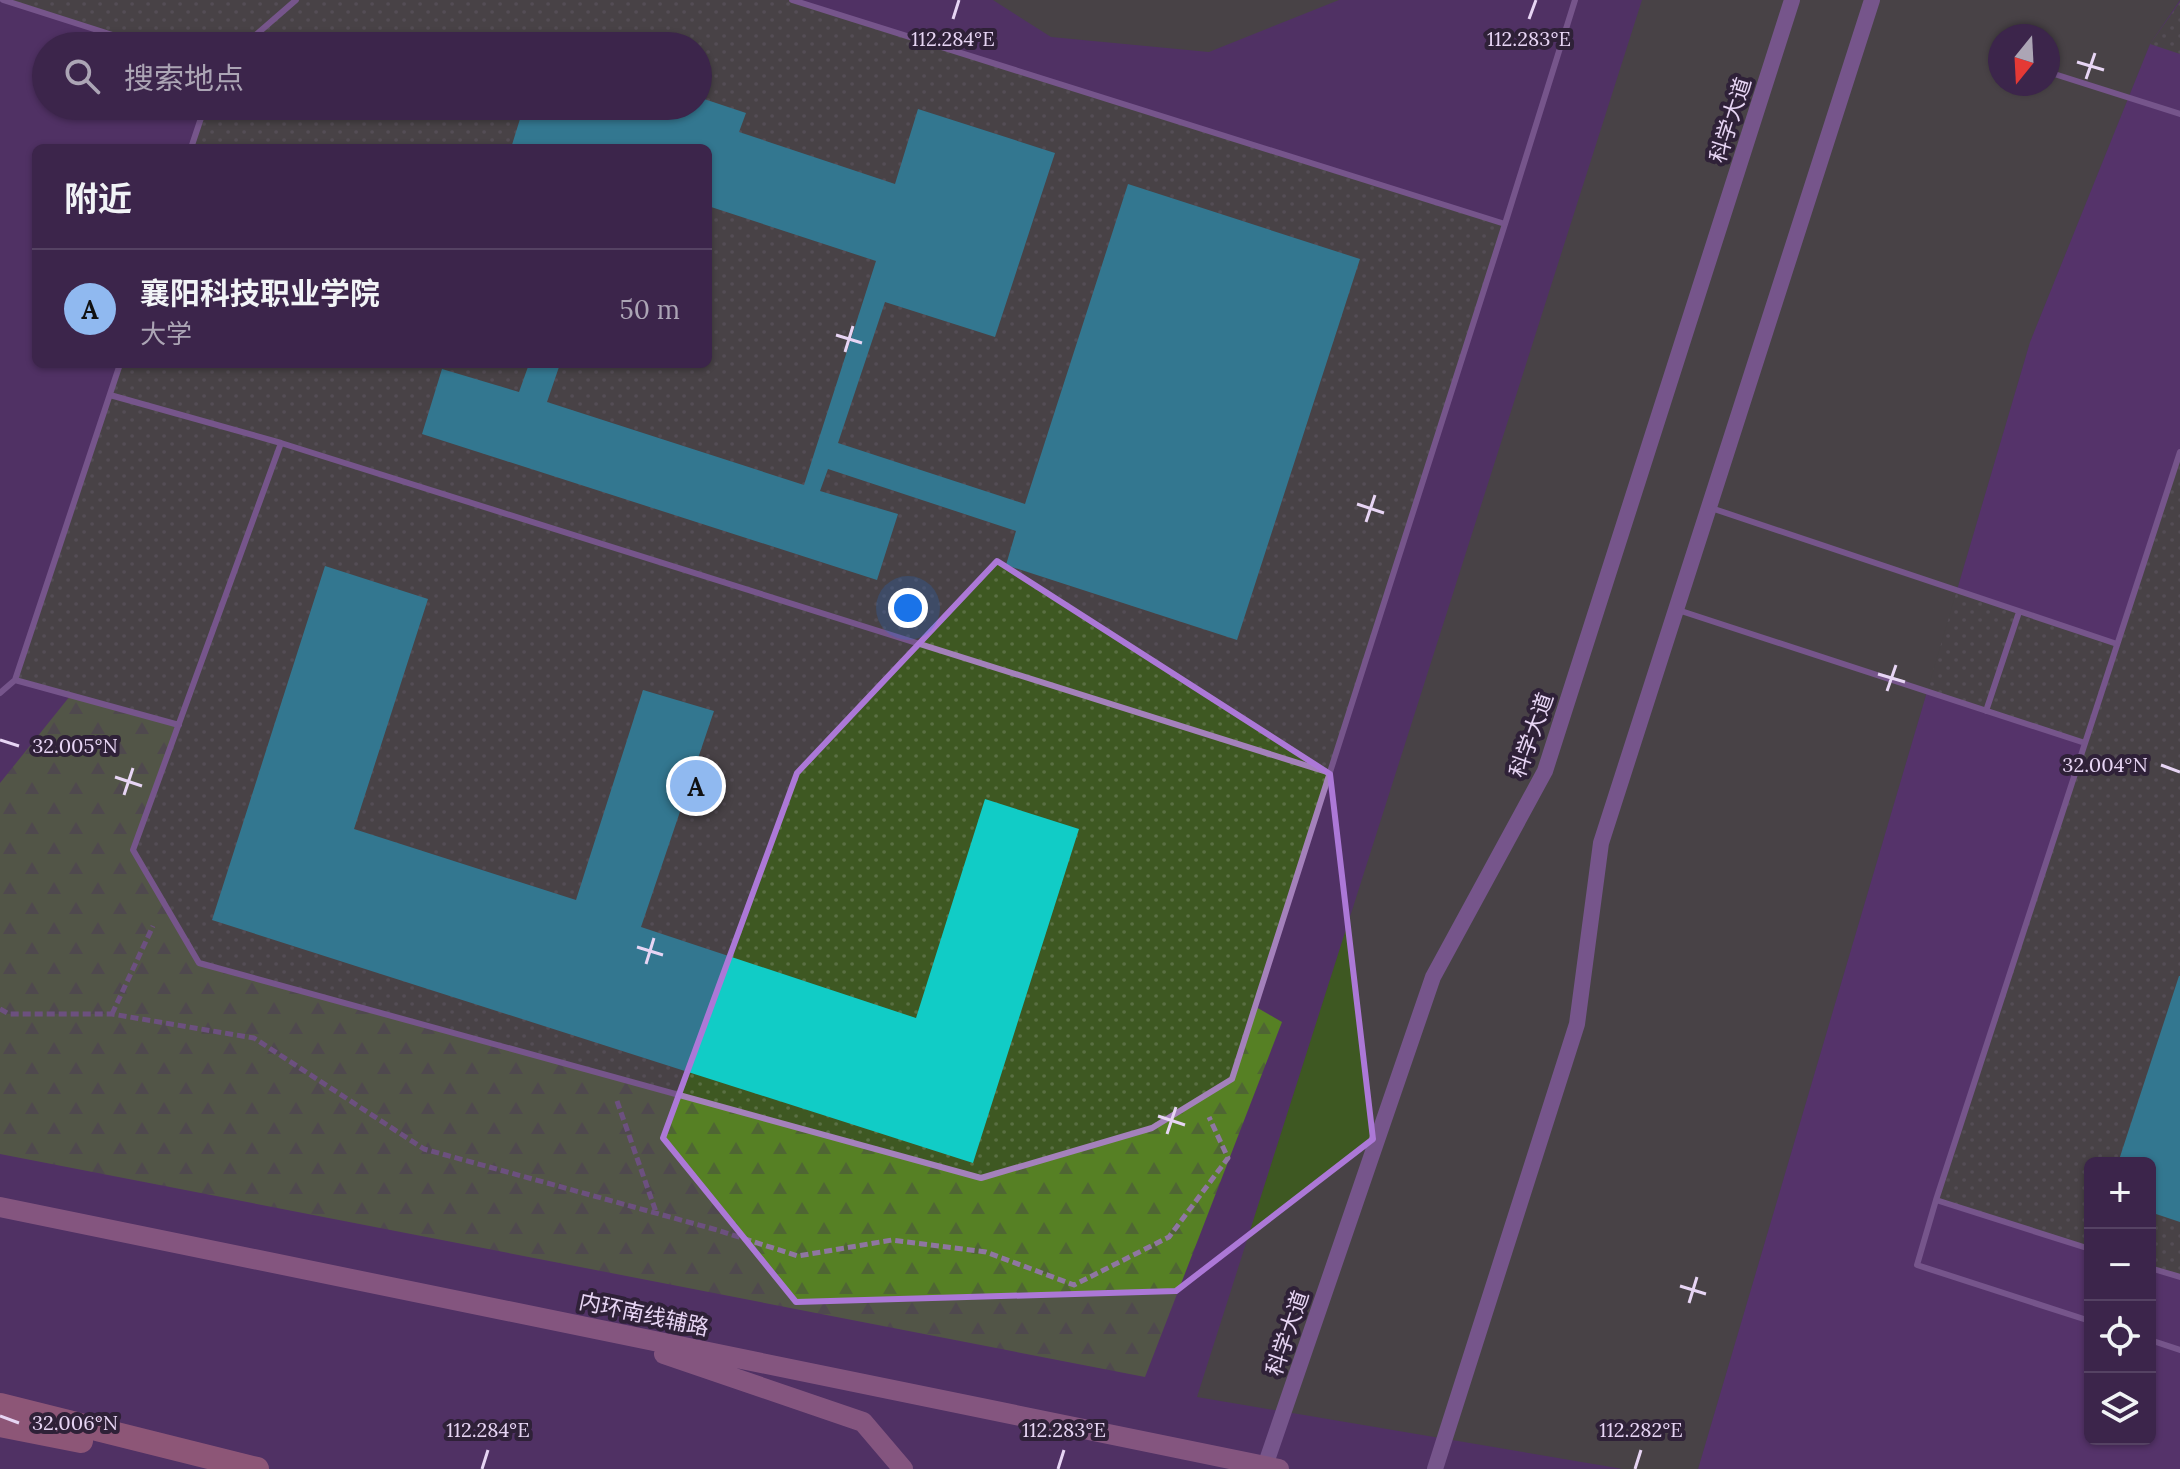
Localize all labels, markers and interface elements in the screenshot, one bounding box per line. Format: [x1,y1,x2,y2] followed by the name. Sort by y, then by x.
[1988,24,2060,96] north arrow
[911,26,995,51] text: 112.284°E
[1487,26,1571,51] text: 112.283°E
[32,32,712,120] search box
[60,54,104,98] icon: search
[124,59,244,97] text: 搜索地点
[1703,74,1757,166] street label: 科学大道
[64,177,132,220] text: 附近
[140,274,380,312] text: 襄阳科技职业学院
[81,293,99,326] text: A
[620,293,680,326] text: 50 m
[140,317,192,350] text: 大学
[888,588,928,628] your location
[1503,689,1559,781] street label: 科学大道
[32,733,118,758] text: 32.005°N
[2062,752,2148,777] text: 32.004°N
[670,756,722,816] pin: A
[2084,1157,2156,1445] map controls
[2084,1157,2156,1229] button: +
[2084,1229,2156,1301] button: −
[577,1287,711,1341] street label: 内环南线辅路
[1259,1287,1315,1379] street label: 科学大道
[2084,1301,2156,1373] button: locate
[2084,1373,2156,1445] button: layers
[32,1410,118,1435] text: 32.006°N
[446,1417,530,1442] text: 112.284°E
[1022,1417,1106,1442] text: 112.283°E
[1599,1417,1683,1442] text: 112.282°E

